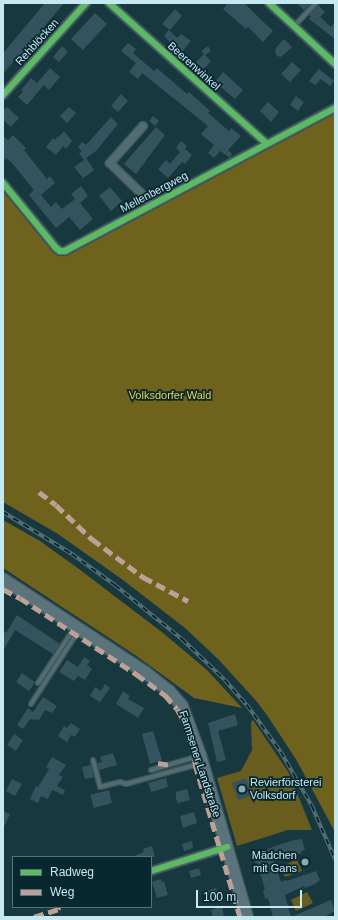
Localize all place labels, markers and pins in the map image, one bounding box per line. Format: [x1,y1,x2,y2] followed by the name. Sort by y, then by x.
[250,776,322,802] place label: Revierförsterei Volksdorf
[237,784,247,794] marker: Revierförsterei Volksdorf
[252,849,297,875] place label: Mädchen mit Gans
[300,857,310,867] marker: Mädchen mit Gans

